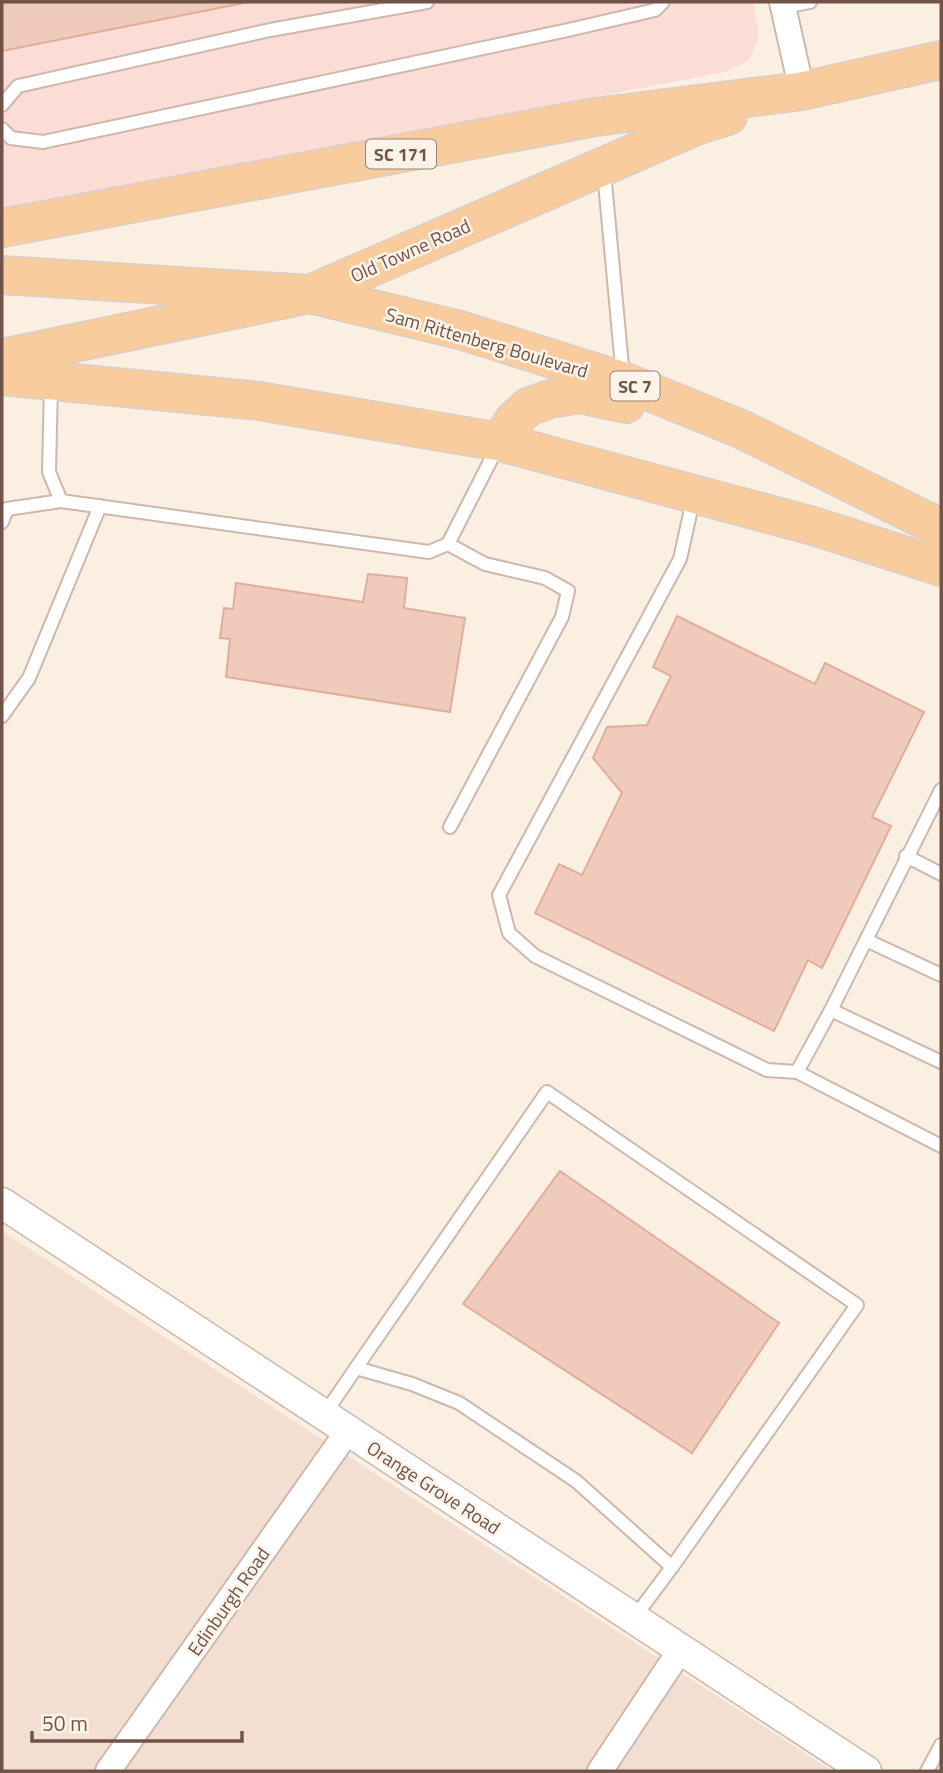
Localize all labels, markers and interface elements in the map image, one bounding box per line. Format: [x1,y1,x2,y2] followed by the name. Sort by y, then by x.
[366,140,436,168] road number: SC 171
[345,211,475,289] street label: Old Towne Road
[382,299,592,385] street label: Sam Rittenberg Boulevard
[610,372,660,400] road number: SC 7
[361,1433,507,1541] street label: Orange Grove Road
[180,1541,276,1661] street label: Edinburgh Road
[32,1700,242,1744] scale bar
[42,1707,88,1739] text: 50 m

